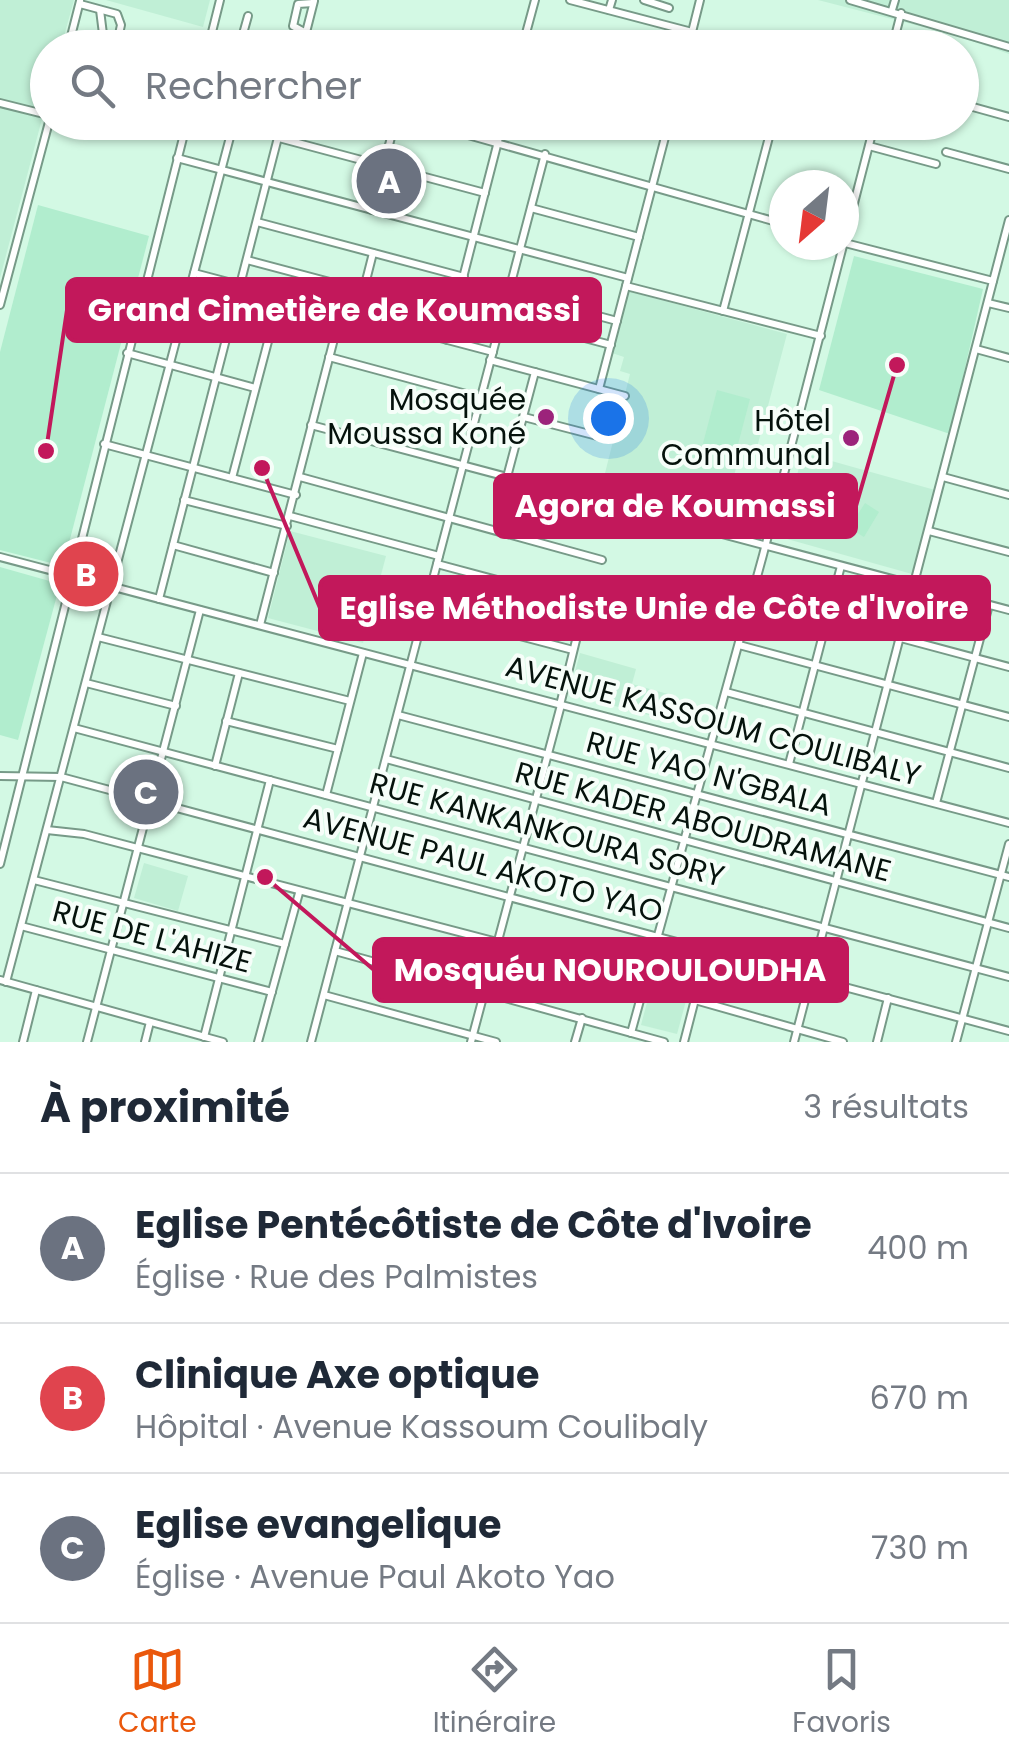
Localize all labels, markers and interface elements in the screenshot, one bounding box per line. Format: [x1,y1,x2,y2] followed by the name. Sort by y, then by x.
[30,30,979,140] search box
[65,58,120,113] icon: search
[145,59,362,112] text: Rechercher
[356,144,422,218] pin: A
[769,170,859,260] north arrow
[67,279,600,341] callout: Grand Cimetière de Koumassi
[88,287,580,332] text: Grand Cimetière de Koumassi
[327,378,526,455] place label: Mosquée Moussa Koné
[583,393,634,444] your location
[661,399,831,476] place label: Hôtel Communal
[535,406,557,428] marker: Mosquée Moussa Koné
[840,427,862,449] marker: Hôtel Communal
[495,475,856,537] callout: Agora de Koumassi
[514,483,836,528] text: Agora de Koumassi
[54,536,118,612] pin: B
[320,577,989,639] callout: Eglise Méthodiste Unie de Côte d'Ivoire
[340,585,968,630] text: Eglise Méthodiste Unie de Côte d'Ivoire
[501,644,925,797] street label: AVENUE KASSOUM COULIBALY
[582,720,837,827] street label: RUE YAO N'GBALA
[510,751,896,892] street label: RUE KADER ABOUDRAMANE
[114,754,178,830] pin: C
[365,761,729,898] street label: RUE KANKANKOURA SORY
[299,796,668,933] street label: AVENUE PAUL AKOTO YAO
[48,889,256,984] street label: RUE DE L'AHIZE
[374,939,847,1001] callout: Mosquéu NOUROULOUDHA
[394,947,827,992] text: Mosquéu NOUROULOUDHA
[40,1078,290,1137] text: À proximité
[803,1084,969,1129] text: 3 résultats
[135,1198,812,1251] text: Eglise Pentécôtiste de Côte d'Ivoire
[61,1225,84,1270] text: A
[867,1225,969,1270] text: 400 m
[135,1254,538,1299] text: Église · Rue des Palmistes
[135,1348,539,1401] text: Clinique Axe optique
[62,1375,83,1420] text: B
[870,1375,969,1420] text: 670 m
[135,1404,708,1449] text: Hôpital · Avenue Kassoum Coulibaly
[135,1498,502,1551] text: Eglise evangelique
[60,1525,85,1570] text: C
[871,1525,969,1570] text: 730 m
[135,1554,615,1599] text: Église · Avenue Paul Akoto Yao
[118,1642,197,1744] tab: Carte
[433,1642,556,1744] tab: Itinéraire
[792,1642,891,1744] tab: Favoris

